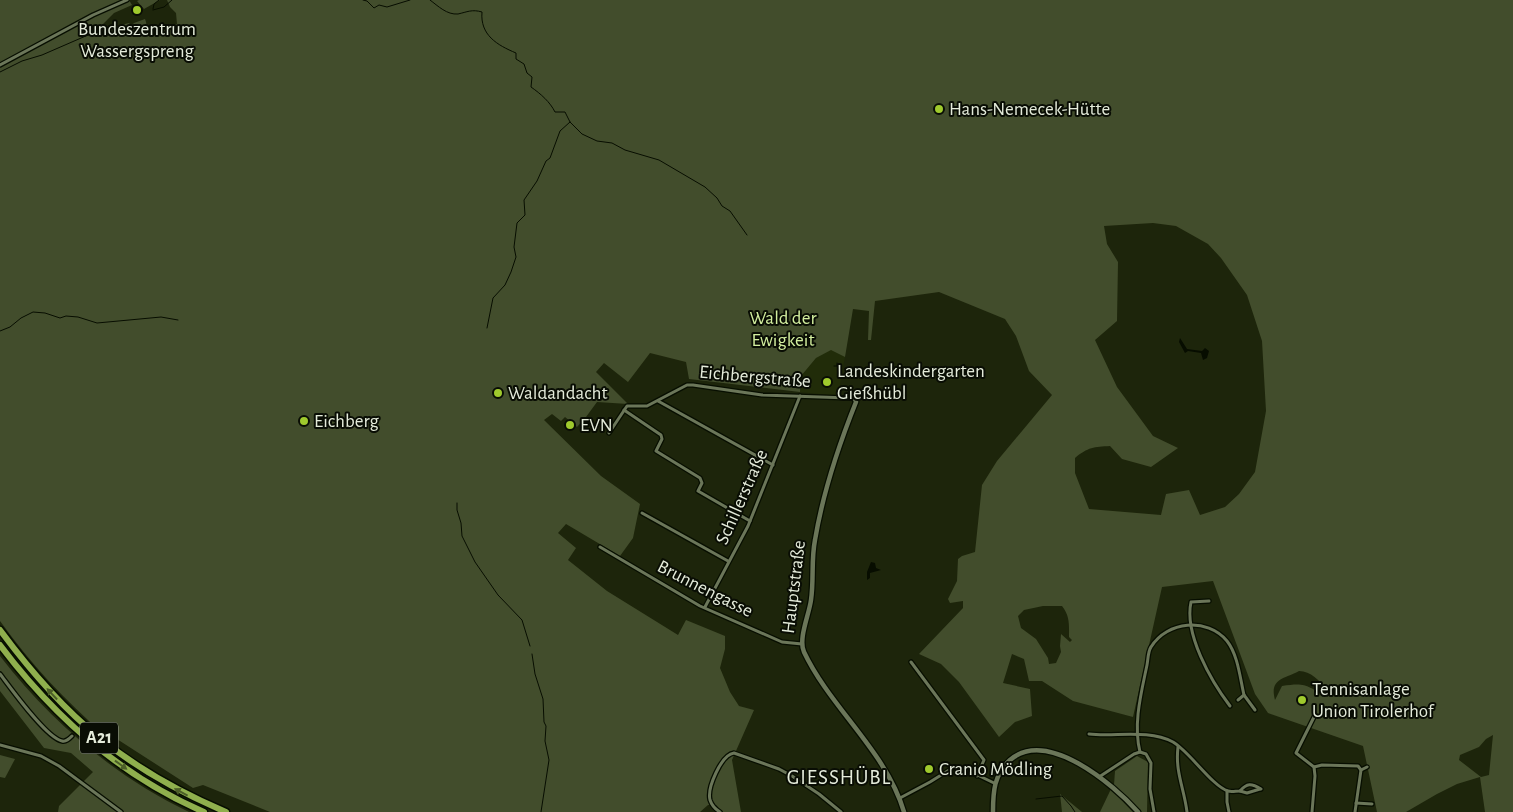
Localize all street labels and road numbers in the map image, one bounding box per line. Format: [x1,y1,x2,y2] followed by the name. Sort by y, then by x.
[698,363,812,391] street label: Eichbergstraße
[713,447,771,547] street label: Schillerstraße
[779,539,809,635] street label: Hauptstraße
[654,557,756,621] street label: Brunnengasse
[80,722,118,754] road number: A21

